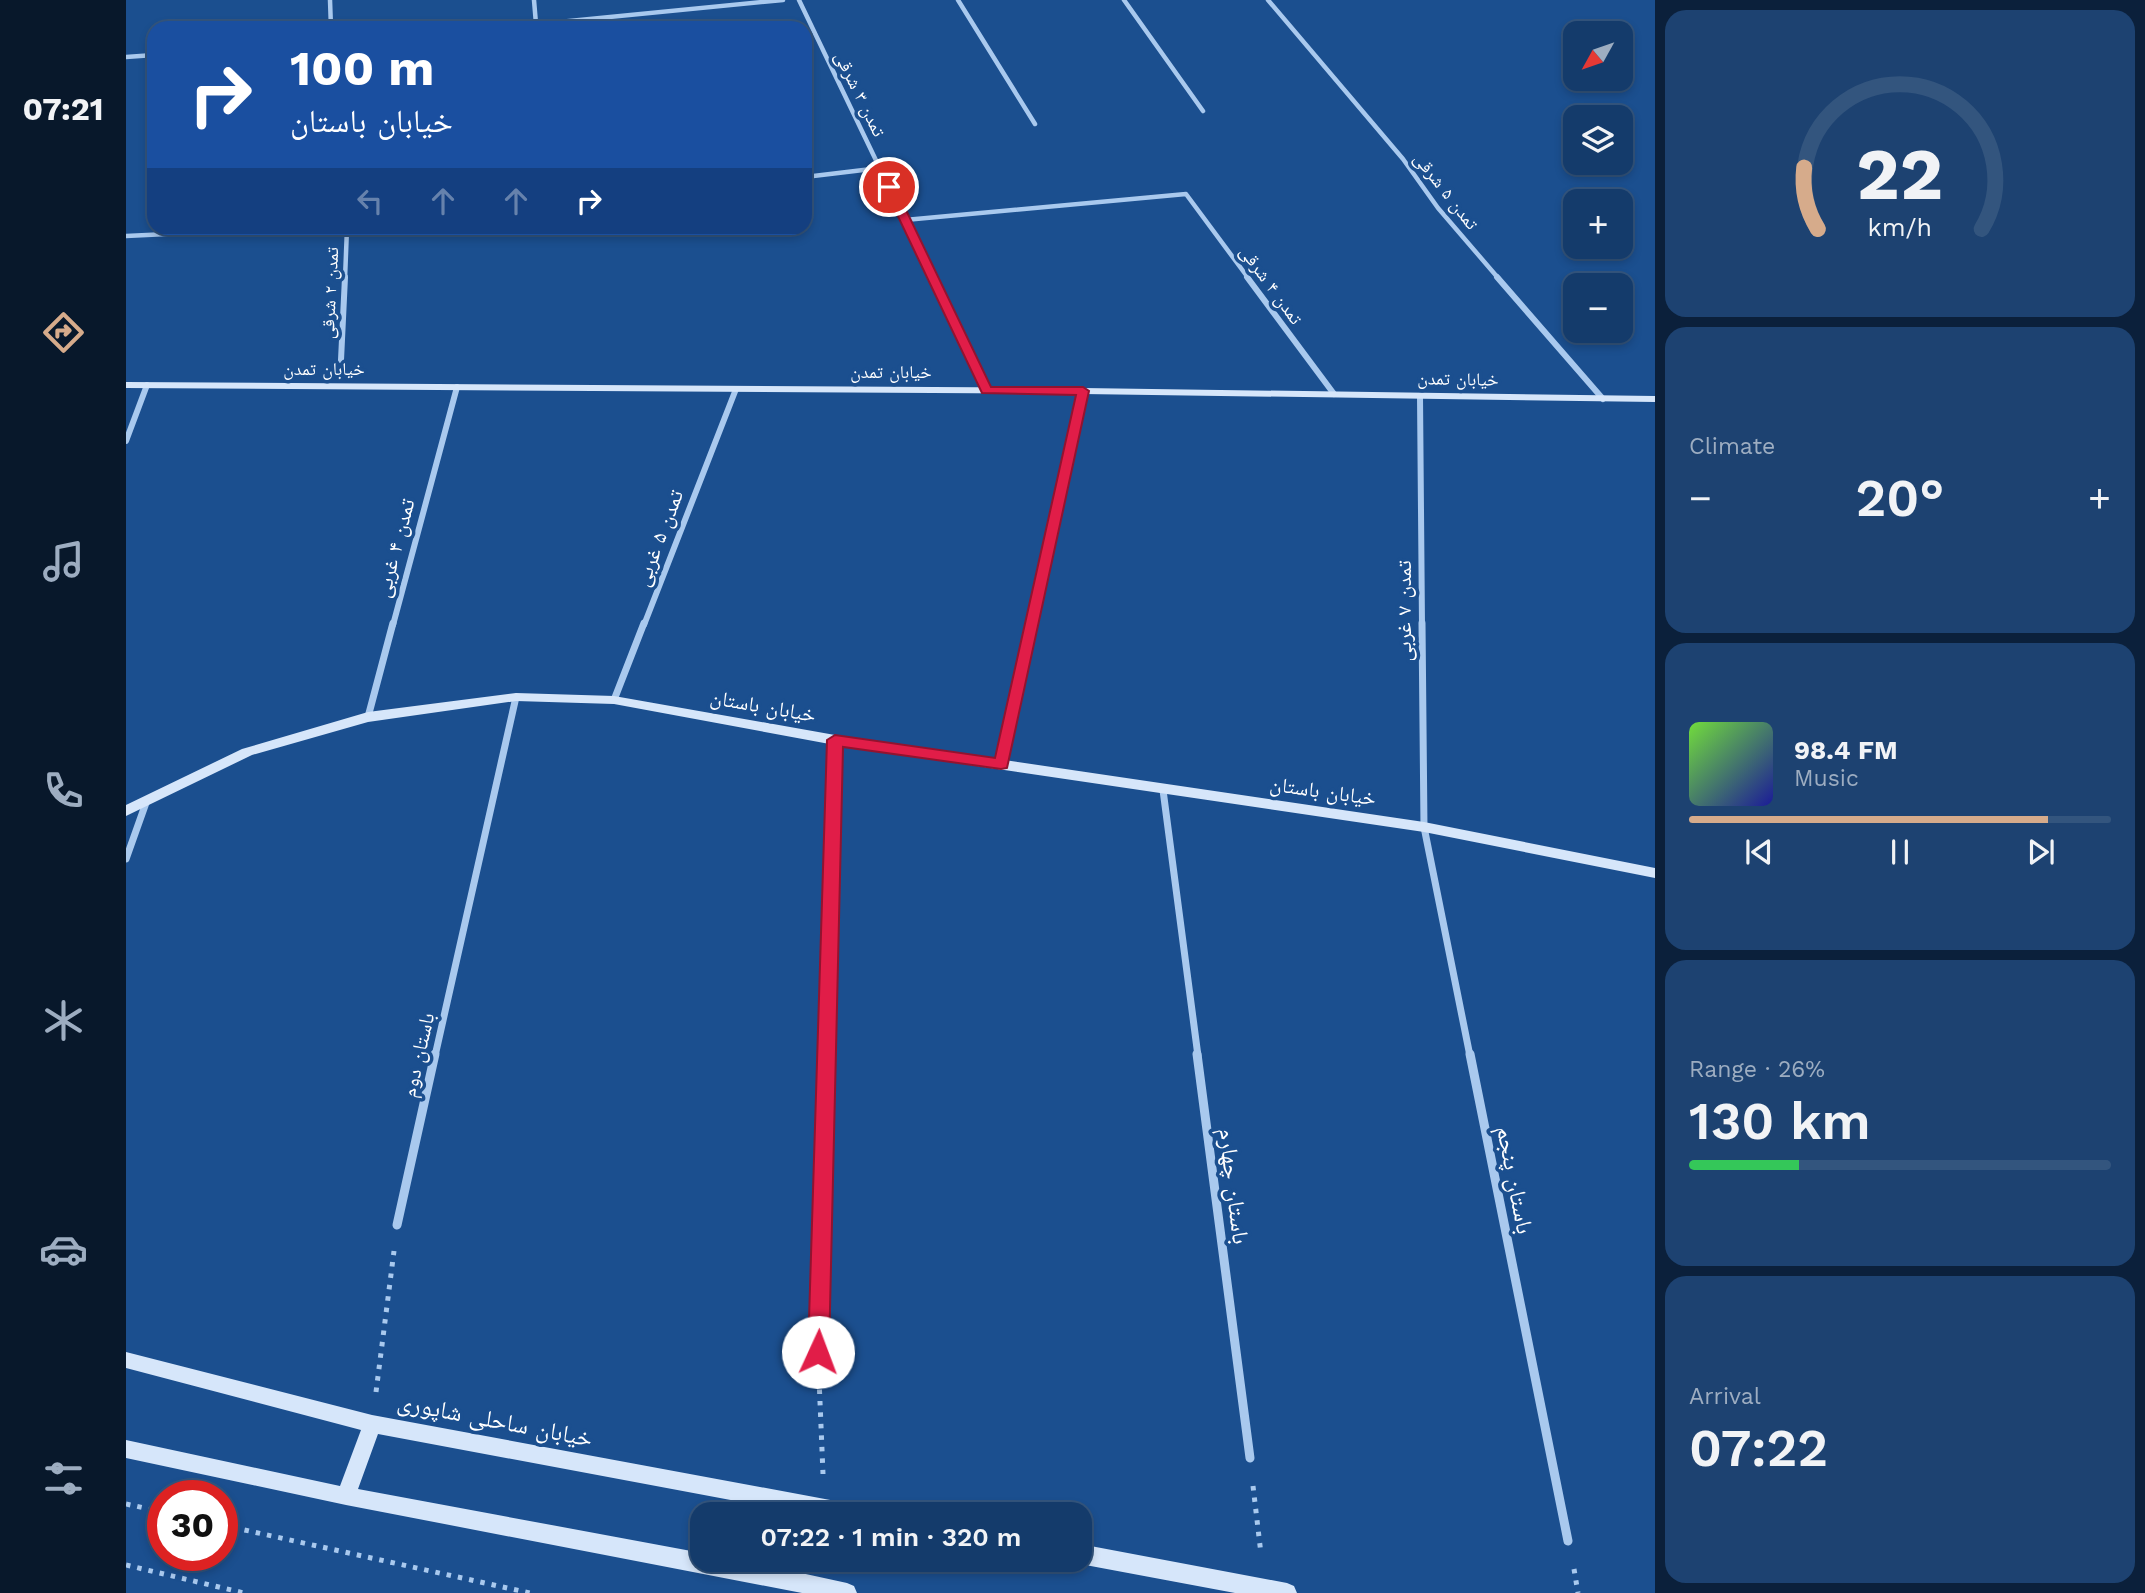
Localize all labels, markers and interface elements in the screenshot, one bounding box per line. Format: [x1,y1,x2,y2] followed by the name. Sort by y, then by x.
[1563,21,1633,91] north arrow
[1563,21,1633,343] map controls
[290,39,434,97] text: 100 m
[830,48,890,140] street label: تمدن ۳ شرقی
[175,49,266,140] icon: right
[22,90,104,128] text: 07:21
[290,102,453,140] text: خیابان باستان
[1563,105,1633,175] button: layers
[1857,132,1943,218] text: 22
[1409,148,1483,234] street label: تمدن ۵ شرقی
[859,157,919,217] pin
[870,168,908,206] icon: arrive
[351,182,389,220] icon: left
[424,182,462,220] icon: ahead
[497,182,535,220] icon: ahead
[570,182,608,220] icon: right
[1563,189,1633,259] button: +
[1868,213,1932,242] text: km/h
[1235,241,1307,329] street label: تمدن ۴ شرقی
[317,246,343,340] street label: تمدن ۲ شرقی
[1563,273,1633,343] button: −
[39,308,88,357] icon: directions
[283,358,365,380] street label: خیابان تمدن
[850,361,932,383] street label: خیابان تمدن
[1417,367,1499,391] street label: خیابان تمدن
[1689,433,1775,460] text: Climate
[1856,468,1944,529] text: 20°
[1689,476,1712,520] text: −
[2088,476,2111,520] text: +
[629,486,689,590] street label: تمدن ۵ غربی
[369,496,421,600] street label: تمدن ۴ غربی
[39,537,88,586] icon: music
[1391,560,1417,662] street label: تمدن ۷ غربی
[708,684,818,727] street label: خیابان باستان
[1794,735,1898,765] text: 98.4 FM
[1794,765,1859,792] text: Music
[39,766,88,815] icon: phone
[1268,771,1378,810] street label: خیابان باستان
[1740,833,1778,871] icon: previous
[1881,833,1919,871] icon: pause
[2022,833,2060,871] icon: next
[39,996,88,1045] icon: climate
[396,1010,441,1100] street label: باستان دوم
[1689,1056,1825,1083] text: Range · 26%
[1689,1091,1871,1152] text: 130 km
[1489,1124,1539,1237] street label: باستان پنجم
[1211,1126,1255,1246] street label: باستان چهارم
[39,1225,88,1274] icon: car
[781,1315,855,1389] position arrow
[1689,1383,1761,1410] text: Arrival
[395,1387,595,1453] street label: خیابان ساحلی شاپوری
[1689,1418,1828,1479] text: 07:22
[39,1454,88,1503] icon: filters
[147,1480,238,1571] speed limit sign: 30
[761,1522,1021,1552] text: 07:22 · 1 min · 320 m

